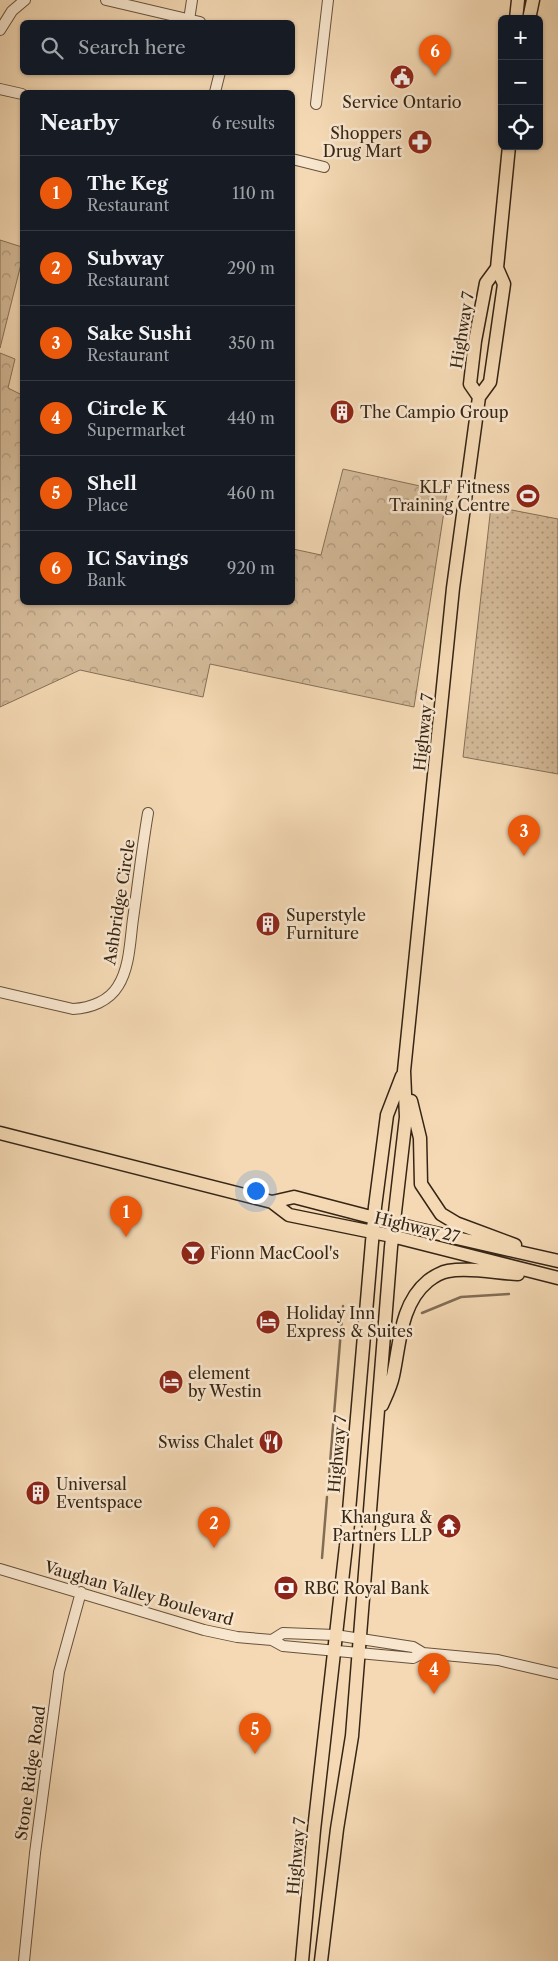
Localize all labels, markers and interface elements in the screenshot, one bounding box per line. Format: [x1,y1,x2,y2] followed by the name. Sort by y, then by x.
[498,15,543,150] map controls
[498,15,543,60] button: +
[20,20,295,75] search box
[38,34,66,62] icon: search
[419,35,451,76] pin: 6
[78,36,186,59] text: Search here
[498,60,543,105] button: −
[389,64,415,90] public building icon: Service Ontario
[342,92,462,112] place label: Service Ontario
[498,105,543,150] button: locate
[40,110,119,135] text: Nearby
[212,113,275,133] text: 6 results
[323,123,402,161] place label: Shoppers Drug Mart
[407,129,433,155] pharmacy icon: Shoppers Drug Mart
[87,172,168,195] text: The Keg
[52,183,60,203] text: 1
[232,183,275,203] text: 110 m
[87,195,169,215] text: Restaurant
[87,247,164,270] text: Subway
[51,258,61,278] text: 2
[227,258,275,278] text: 290 m
[87,270,169,290] text: Restaurant
[446,290,478,370] street label: Highway 7
[87,322,192,345] text: Sake Sushi
[51,333,61,353] text: 3
[228,333,275,353] text: 350 m
[87,345,169,365] text: Restaurant
[87,397,167,420] text: Circle K
[329,399,355,425] building icon: The Campio Group
[360,402,509,422] place label: The Campio Group
[51,408,61,428] text: 4
[227,408,275,428] text: 440 m
[87,420,185,440] text: Supermarket
[87,472,137,495] text: Shell
[389,477,510,515] place label: KLF Fitness Training Centre
[52,483,60,503] text: 5
[227,483,275,503] text: 460 m
[515,483,541,509] sports icon: KLF Fitness Training Centre
[87,495,128,515] text: Place
[87,547,189,570] text: IC Savings
[51,558,61,578] text: 6
[227,558,275,578] text: 920 m
[87,570,126,590] text: Bank
[409,692,437,772] street label: Highway 7
[508,815,540,856] pin: 3
[99,838,139,967] street label: Ashbridge Circle
[286,905,366,943] place label: Superstyle Furniture
[255,911,281,937] building icon: Superstyle Furniture
[243,1178,269,1204] your location
[110,1196,142,1237] pin: 1
[372,1207,462,1247] street label: Highway 27
[180,1240,206,1266] bar icon: Fionn MacCool's
[210,1243,339,1263] place label: Fionn MacCool's
[286,1303,413,1341] place label: Holiday Inn Express & Suites
[255,1309,281,1335] hotel icon: Holiday Inn Express & Suites
[188,1363,262,1401] place label: element by Westin
[158,1369,184,1395] hotel icon: element by Westin
[324,1414,350,1494] street label: Highway 7
[258,1429,284,1455] restaurant icon: Swiss Chalet
[158,1432,254,1452] place label: Swiss Chalet
[56,1474,142,1512] place label: Universal Eventspace
[25,1480,51,1506] building icon: Universal Eventspace
[198,1507,230,1548] pin: 2
[332,1507,432,1545] place label: Khangura & Partners LLP
[436,1513,462,1539] temple icon: Khangura & Partners LLP
[41,1556,236,1630] street label: Vaughan Valley Boulevard
[273,1575,299,1601] bank icon: RBC Royal Bank
[304,1578,430,1598] place label: RBC Royal Bank
[418,1653,450,1694] pin: 4
[11,1704,49,1842] street label: Stone Ridge Road
[239,1713,271,1754] pin: 5
[283,1816,309,1896] street label: Highway 7

